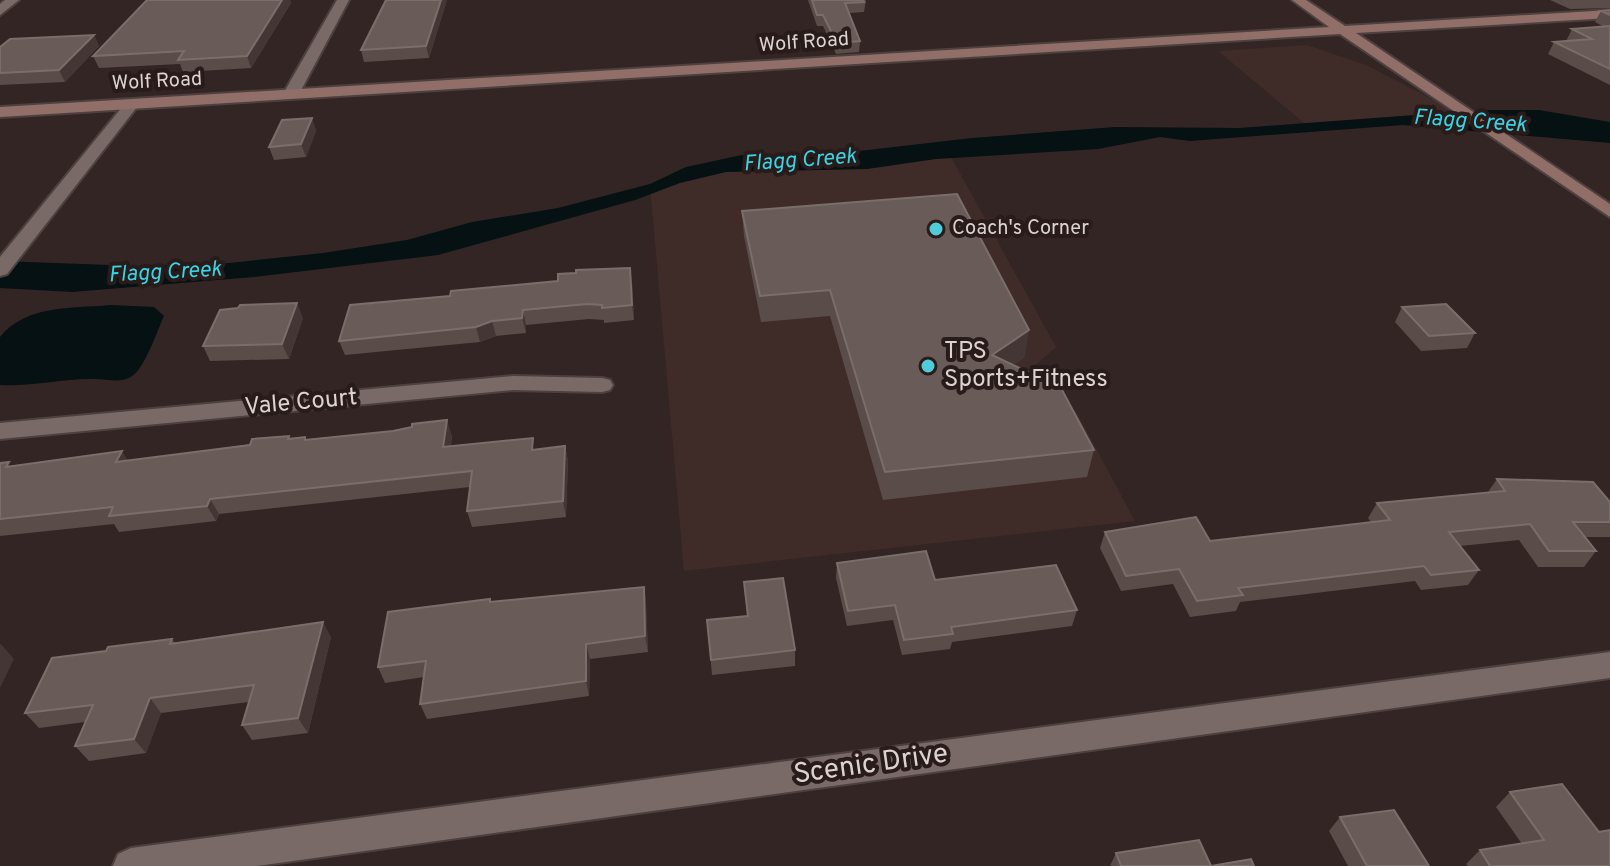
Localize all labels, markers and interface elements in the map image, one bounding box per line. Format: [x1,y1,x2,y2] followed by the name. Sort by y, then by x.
[758,27,850,59] street label: Wolf Road
[111,67,203,97] street label: Wolf Road
[1413,105,1528,139] water label: Flagg Creek
[743,144,858,178] water label: Flagg Creek
[952,216,1089,242] place label: Coach's Corner
[927,220,945,238] marker: Coach's Corner
[108,257,223,289] water label: Flagg Creek
[944,337,1108,395] place label: TPS Sports+Fitness
[919,357,937,375] marker: TPS Sports+Fitness
[243,383,359,423] street label: Vale Court
[791,736,951,794] street label: Scenic Drive

